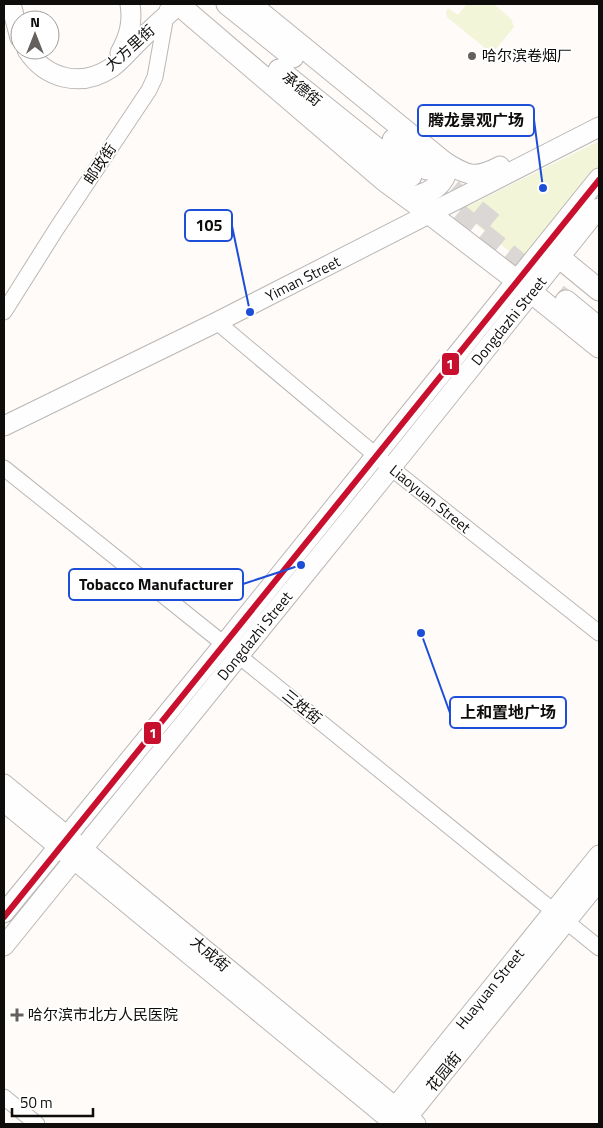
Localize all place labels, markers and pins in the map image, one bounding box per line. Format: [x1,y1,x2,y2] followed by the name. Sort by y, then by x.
[482,44,572,67] place label: 哈尔滨卷烟厂
[466,50,478,62] marker: 哈尔滨卷烟厂
[418,105,534,136] callout: 腾龙景观广场
[185,210,232,241] callout: 105
[69,569,243,600] callout: Tobacco Manufacturer
[450,697,566,728] callout: 上和置地广场
[28,1003,178,1026] place label: 哈尔滨市北方人民医院
[10,1008,24,1022] marker: 哈尔滨市北方人民医院

